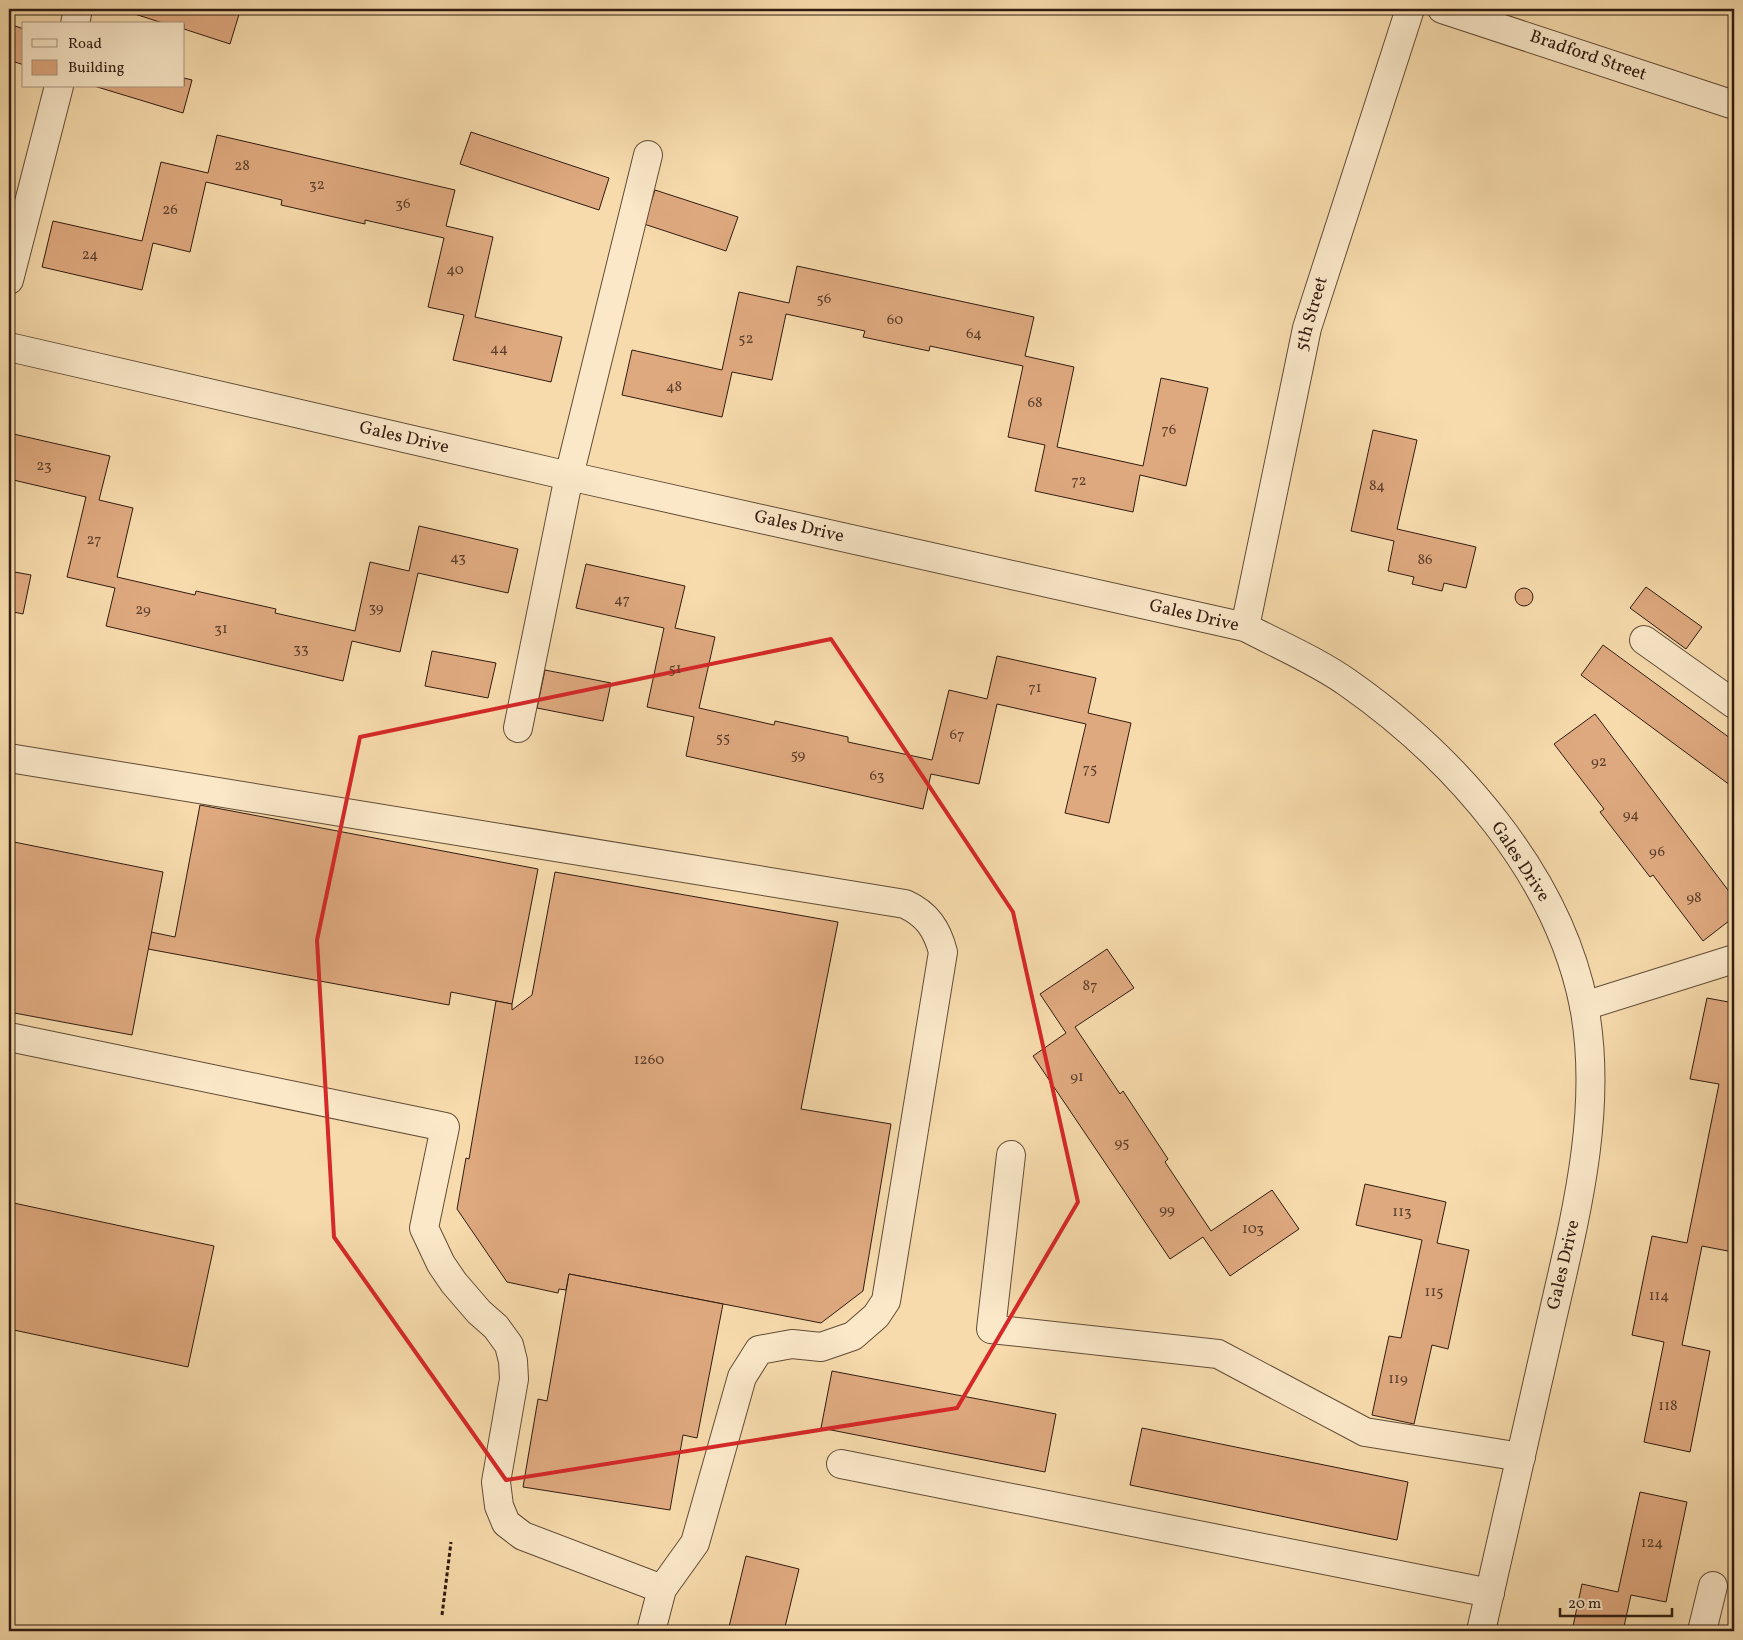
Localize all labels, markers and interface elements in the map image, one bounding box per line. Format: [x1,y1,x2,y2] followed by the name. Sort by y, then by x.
[22,22,185,88] legend
[1526,24,1650,88] street label: Bradford Street
[68,34,102,55] text: Road
[68,58,125,79] text: Building
[234,156,250,177] house number: 28
[309,175,325,196] house number: 32
[395,194,411,215] house number: 36
[162,200,178,221] house number: 26
[82,245,98,266] house number: 24
[446,260,464,281] house number: 40
[1289,274,1335,354] street label: 5th Street
[817,289,831,310] house number: 56
[887,310,903,331] house number: 60
[966,324,982,345] house number: 64
[738,329,754,350] house number: 52
[490,339,508,360] house number: 44
[666,377,682,398] house number: 48
[1027,393,1043,414] house number: 68
[357,416,451,460] street label: Gales Drive
[1162,420,1176,441] house number: 76
[36,456,52,477] house number: 23
[1071,471,1087,492] house number: 72
[1369,476,1385,497] house number: 84
[752,505,846,549] street label: Gales Drive
[87,530,101,551] house number: 27
[450,548,466,569] house number: 43
[1417,550,1433,571] house number: 86
[614,590,630,611] house number: 47
[1147,594,1241,638] street label: Gales Drive
[368,598,384,619] house number: 39
[135,600,151,621] house number: 29
[214,619,228,640] house number: 31
[293,639,309,660] house number: 33
[668,659,682,680] house number: 51
[1028,678,1042,699] house number: 71
[950,725,964,746] house number: 67
[716,728,730,749] house number: 55
[791,745,806,766] house number: 59
[1591,752,1607,773] house number: 92
[1083,759,1097,780] house number: 75
[869,766,885,787] house number: 63
[1623,805,1639,826] house number: 94
[1485,817,1555,907] street label: Gales Drive
[1649,842,1665,863] house number: 96
[1686,888,1702,909] house number: 98
[1083,976,1097,997] house number: 87
[634,1050,664,1071] house number: 1260
[1070,1067,1084,1088] house number: 91
[1115,1133,1129,1154] house number: 95
[1159,1200,1175,1221] house number: 99
[1392,1202,1412,1223] house number: 113
[1542,1218,1586,1312] street label: Gales Drive
[1242,1219,1264,1240] house number: 103
[1425,1282,1443,1303] house number: 115
[1649,1286,1669,1307] house number: 114
[1388,1369,1408,1390] house number: 119
[1658,1396,1678,1417] house number: 118
[1641,1533,1663,1554] house number: 124
[1560,1585,1673,1617] scale bar
[1568,1594,1601,1615] text: 20 m

